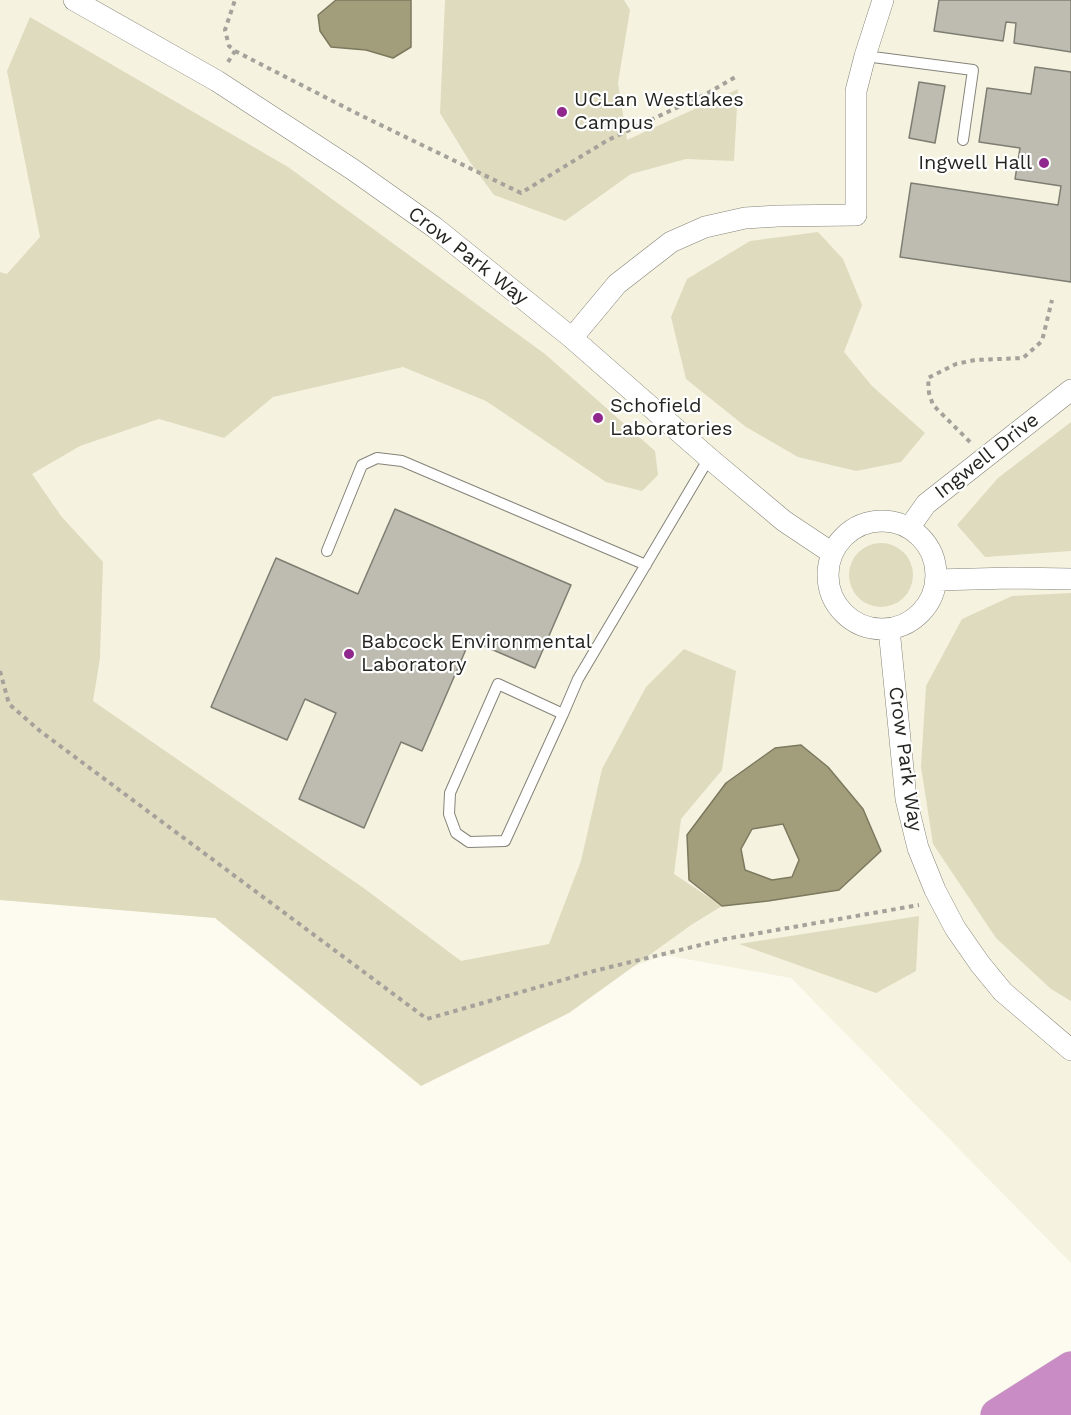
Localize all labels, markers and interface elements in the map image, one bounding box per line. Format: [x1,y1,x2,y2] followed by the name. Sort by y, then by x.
[574,88,744,135] place label: UCLan Westlakes Campus
[555,105,569,119] marker: UCLan Westlakes Campus
[918,151,1032,175] place label: Ingwell Hall
[1037,156,1051,170] marker: Ingwell Hall
[403,202,533,310] street label: Crow Park Way
[610,394,733,441] place label: Schofield Laboratories
[930,408,1044,504] street label: Ingwell Drive
[591,411,605,425] marker: Schofield Laboratories
[361,630,592,677] place label: Babcock Environmental Laboratory
[342,647,356,661] marker: Babcock Environmental Laboratory
[883,685,927,833] street label: Crow Park Way

